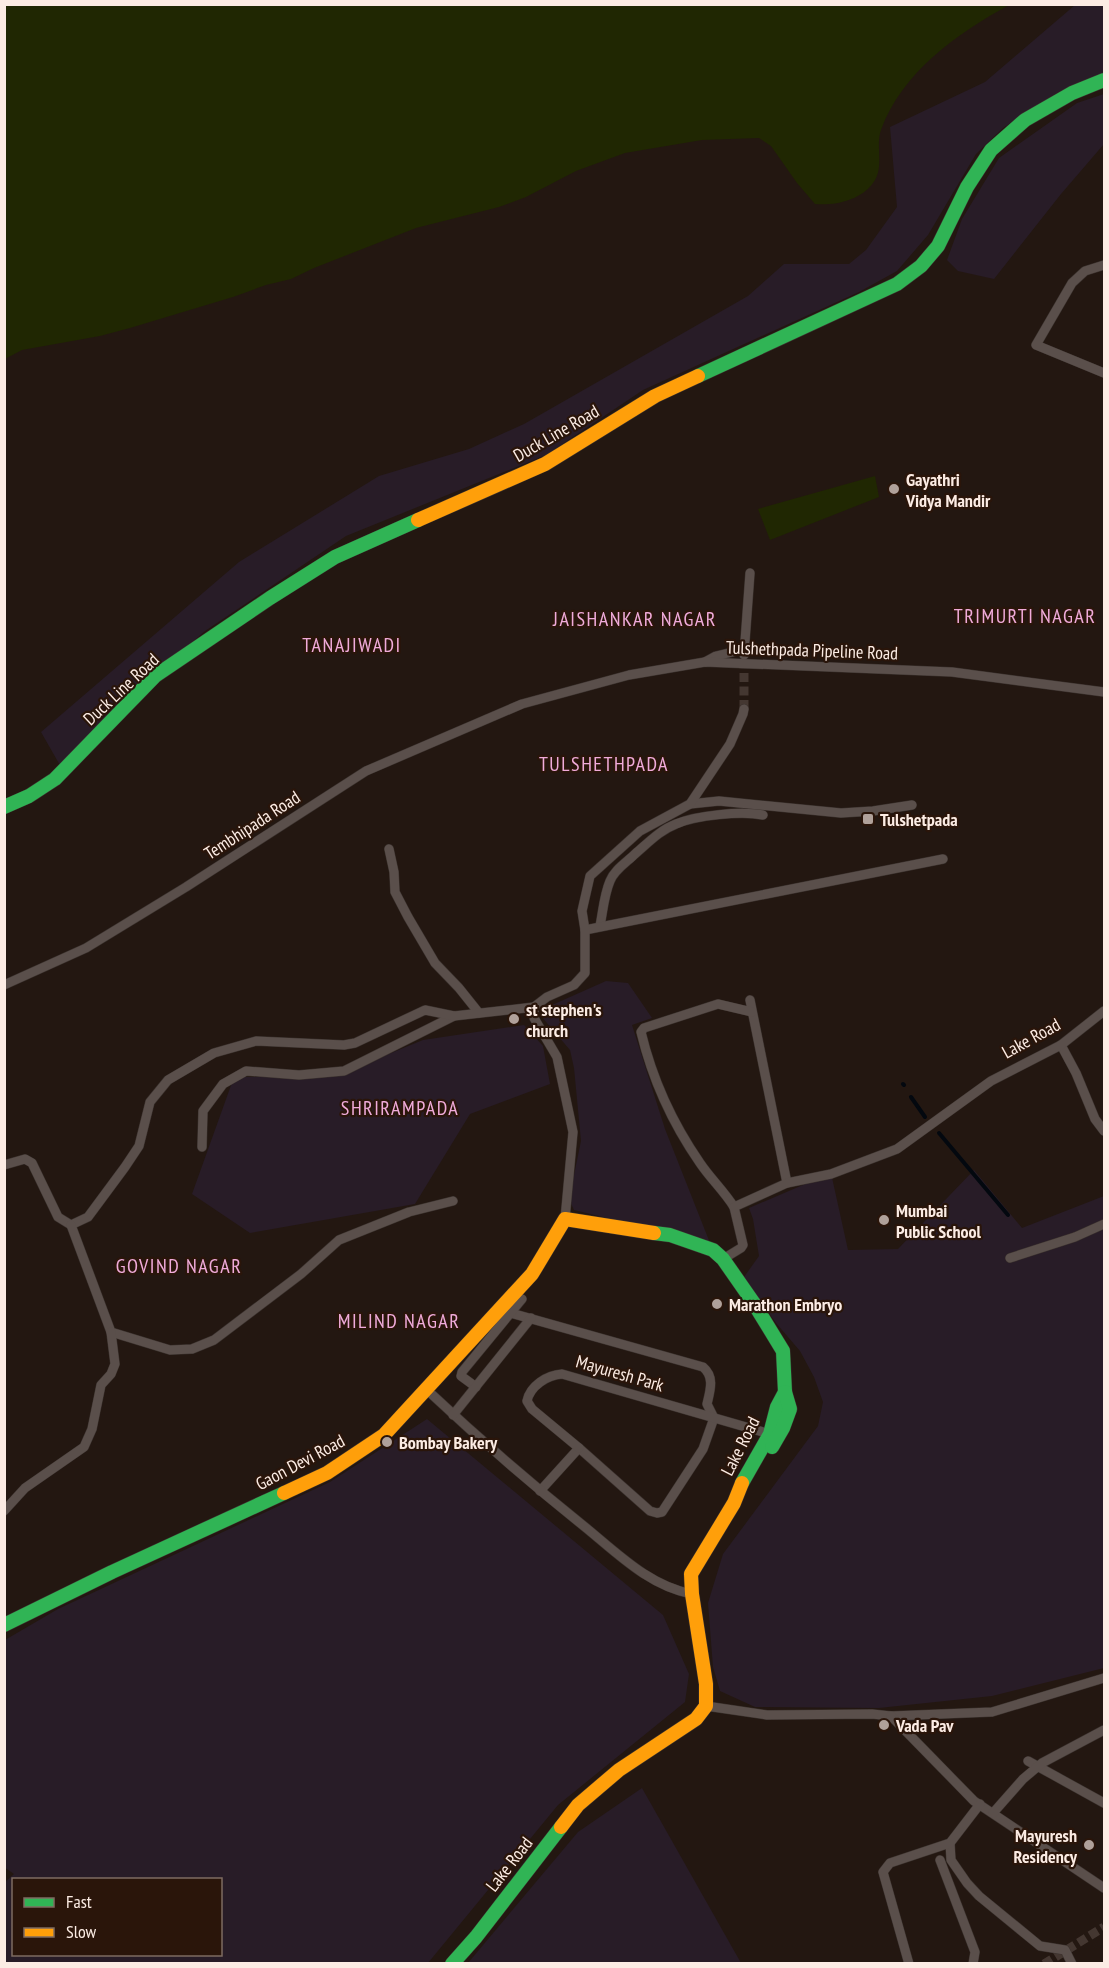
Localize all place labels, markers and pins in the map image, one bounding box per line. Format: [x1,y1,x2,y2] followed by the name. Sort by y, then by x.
[905,468,991,512] place label: Gayathri Vidya Mandir
[887,482,901,496] marker: Gayathri Vidya Mandir
[880,808,958,831] place label: Tulshetpada
[861,812,875,826] marker: Tulshetpada
[526,998,601,1042] place label: st stephen's church
[507,1012,521,1026] marker: st stephen's church
[896,1199,982,1243] place label: Mumbai Public School
[877,1213,891,1227] marker: Mumbai Public School
[729,1293,842,1316] place label: Marathon Embryo
[710,1297,724,1311] marker: Marathon Embryo
[399,1431,498,1454] place label: Bombay Bakery
[380,1435,394,1449] marker: Bombay Bakery
[895,1714,954,1737] place label: Vada Pav
[877,1718,891,1732] marker: Vada Pav
[1014,1824,1078,1868] place label: Mayuresh Residency
[1082,1838,1096,1852] marker: Mayuresh Residency

